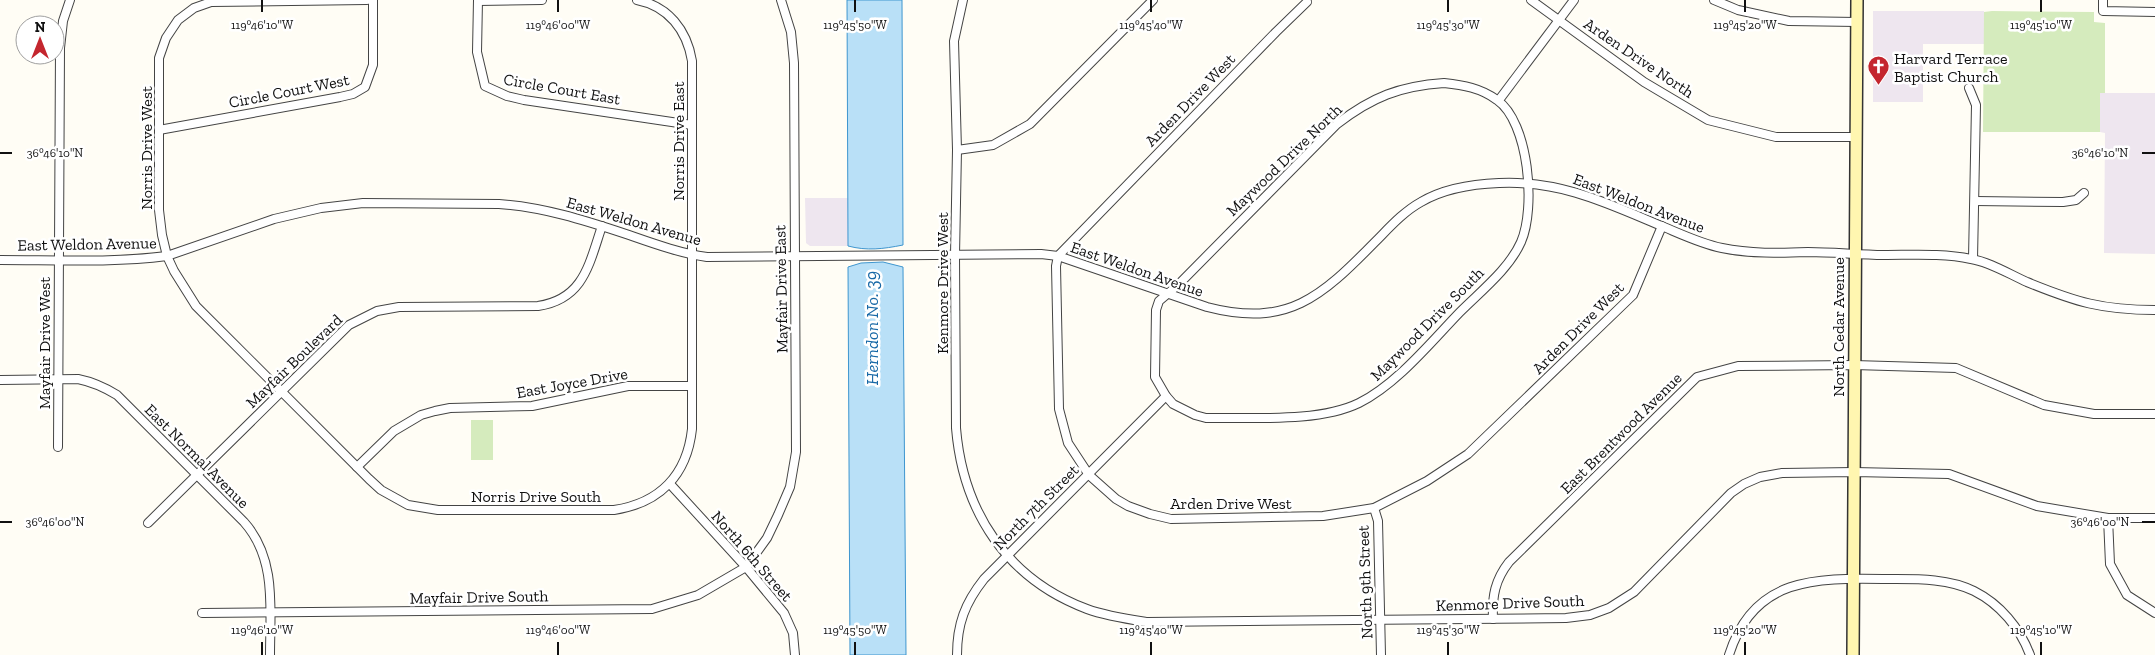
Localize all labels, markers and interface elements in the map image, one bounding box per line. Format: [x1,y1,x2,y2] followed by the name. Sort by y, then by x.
[1580,14,1698,102] street label: Arden Drive North
[15,15,65,65] north arrow
[231,18,294,32] text: 119°46'10"W
[526,18,591,32] text: 119°46'00"W
[823,18,888,32] text: 119°45'50"W
[1119,18,1183,32] text: 119°45'40"W
[1416,18,1480,32] text: 119°45'30"W
[1713,18,1778,32] text: 119°45'20"W
[2010,18,2073,32] text: 119°45'10"W
[35,19,46,36] text: N
[1894,49,2008,86] place label: Harvard Terrace Baptist Church
[1141,50,1239,150] street label: Arden Drive West
[1866,55,1890,86] church icon: Harvard Terrace Baptist Church
[502,69,622,109] street label: Circle Court East
[227,70,351,112] street label: Circle Court West
[669,81,688,201] street label: Norris Drive East
[137,86,156,210] street label: Norris Drive West
[1222,100,1346,220] street label: Maywood Drive North
[27,146,83,160] text: 36°46'10"N
[2072,146,2128,160] text: 36°46'10"N
[1571,169,1707,237] street label: East Weldon Avenue
[564,193,704,249] street label: East Weldon Avenue
[933,212,952,354] street label: Kenmore Drive West
[770,225,792,353] street label: Mayfair Drive East
[17,233,157,255] street label: East Weldon Avenue
[1068,237,1206,301] street label: East Weldon Avenue
[1829,257,1848,397] street label: North Cedar Avenue
[1366,263,1488,385] street label: Maywood Drive South
[861,271,883,385] water label: Herndon No. 39
[35,277,54,409] street label: Mayfair Drive West
[1528,278,1628,378] street label: Arden Drive West
[242,310,346,412] street label: Mayfair Boulevard
[515,364,629,402] street label: East Joyce Drive
[1556,368,1686,498] street label: East Brentwood Avenue
[141,400,253,512] street label: East Normal Avenue
[989,460,1083,554] street label: North 7th Street
[471,487,601,506] street label: Norris Drive South
[1170,494,1292,513] street label: Arden Drive West
[708,507,797,605] street label: North 6th Street
[26,515,85,529] text: 36°46'00"N
[2071,515,2130,529] text: 36°46'00"N
[1354,525,1376,639] street label: North 9th Street
[409,586,549,608] street label: Mayfair Drive South
[1435,591,1585,615] street label: Kenmore Drive South
[231,623,294,637] text: 119°46'10"W
[526,623,591,637] text: 119°46'00"W
[823,623,888,637] text: 119°45'50"W
[1119,623,1183,637] text: 119°45'40"W
[1416,623,1480,637] text: 119°45'30"W
[1713,623,1778,637] text: 119°45'20"W
[2010,623,2073,637] text: 119°45'10"W

